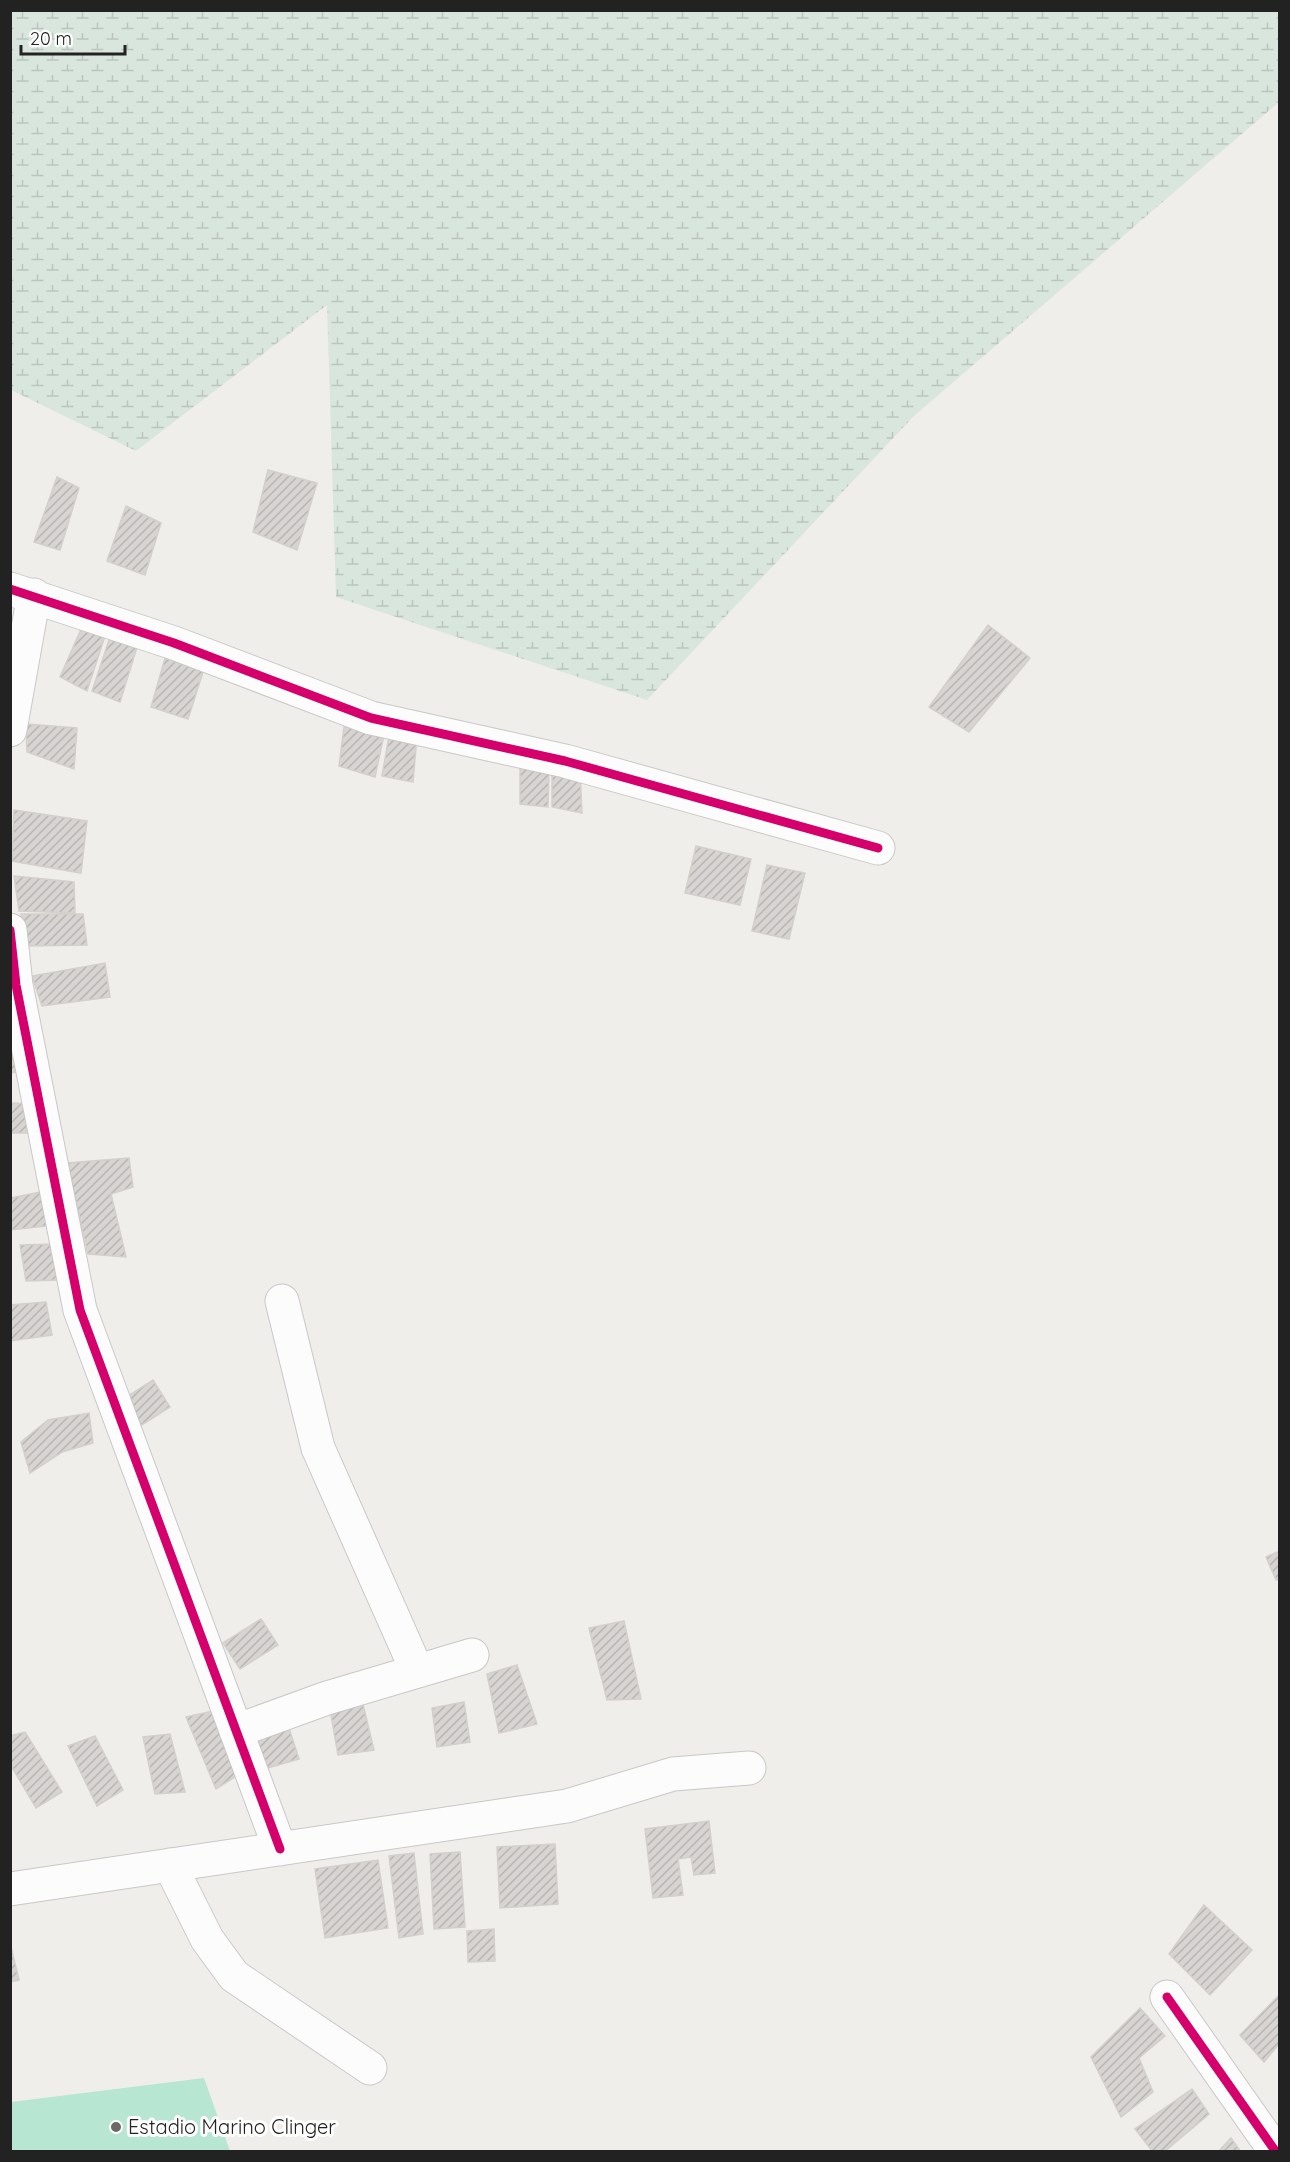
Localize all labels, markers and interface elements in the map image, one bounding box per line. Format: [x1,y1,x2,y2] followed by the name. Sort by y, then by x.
[21,18,124,56] scale bar
[30,27,72,50] text: 20 m
[128,2114,336,2139] place label: Estadio Marino Clinger
[109,2120,123,2134] marker: Estadio Marino Clinger

